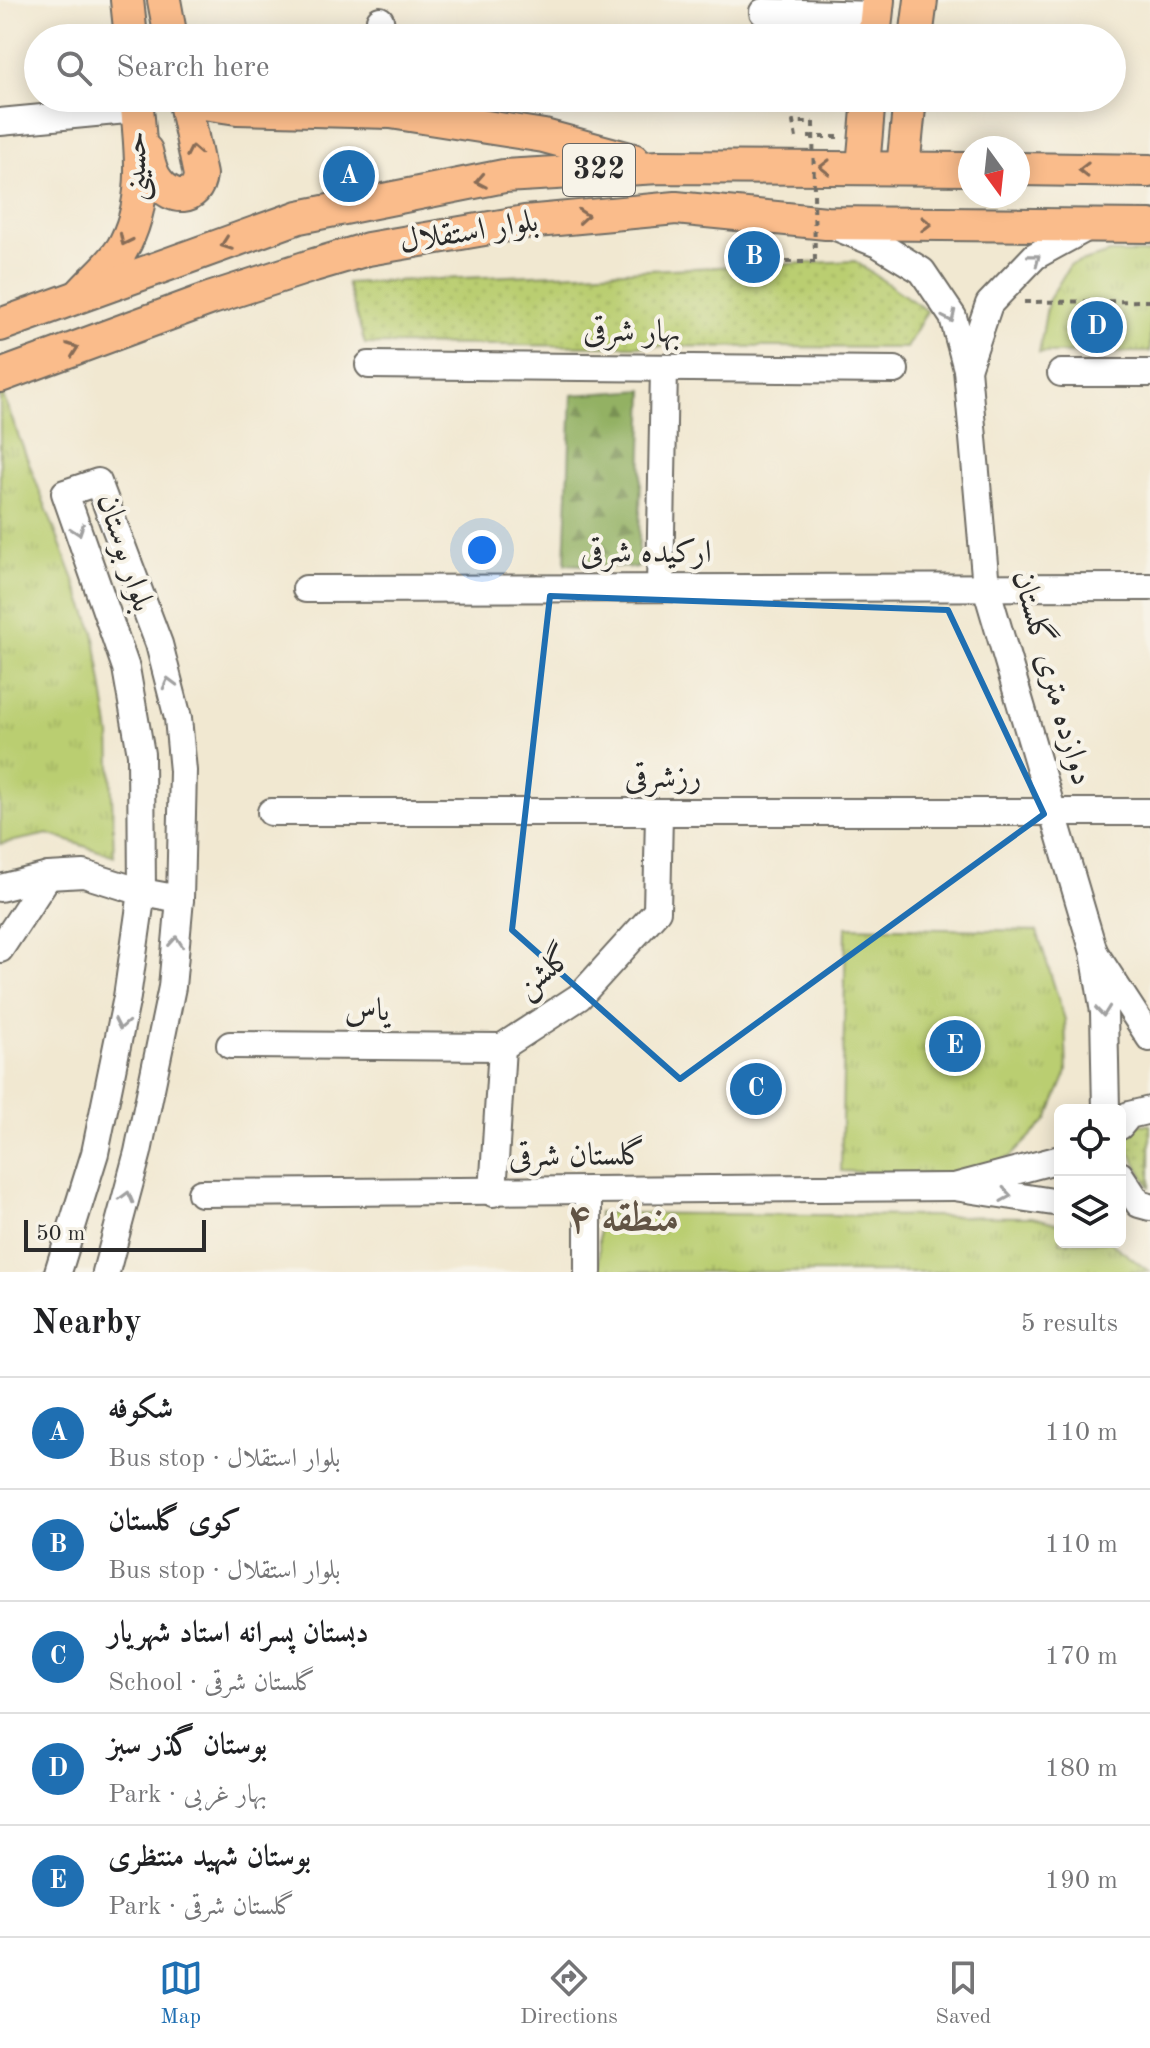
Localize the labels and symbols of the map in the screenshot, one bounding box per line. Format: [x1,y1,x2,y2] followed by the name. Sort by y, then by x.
[120,131,158,201] street label: حسینی
[958,136,1030,208] north arrow
[186,144,203,158] one-way arrow
[563,144,635,196] road number: 322
[323,146,375,206] pin: A
[818,158,831,176] one-way arrow
[1077,161,1090,179] one-way arrow
[475,172,489,189] one-way arrow
[398,206,540,260] street label: بلوار استقلال
[577,208,590,225] one-way arrow
[920,216,933,233] one-way arrow
[728,227,780,287] pin: B
[119,231,135,246] one-way arrow
[219,234,233,251] one-way arrow
[1026,254,1041,268] one-way arrow
[1071,297,1123,357] pin: D
[941,308,957,323] one-way arrow
[583,314,681,352] street label: بهار شرقی
[65,342,79,359] one-way arrow
[89,490,158,616] street label: بلوار بوستان
[68,523,84,537] one-way arrow
[462,530,502,570] your location
[580,536,712,572] street label: ارکیده شرقی
[1005,565,1103,789] street label: دوازده متری گلستان
[162,677,179,691] one-way arrow
[624,761,702,797] street label: رزشرقی
[167,935,184,948] one-way arrow
[507,936,581,1008] street label: گلشن
[344,996,391,1029] street label: یاس
[1094,1005,1111,1018] one-way arrow
[929,1016,981,1076] pin: E
[113,1017,130,1030] one-way arrow
[730,1059,782,1119] pin: C
[508,1134,646,1176] street label: گلستان شرقی
[1000,1186,1013,1203] one-way arrow
[117,1190,134,1204] one-way arrow
[567,1200,679,1240] district label: منطقه ۴
[24,1216,206,1252] scale bar

